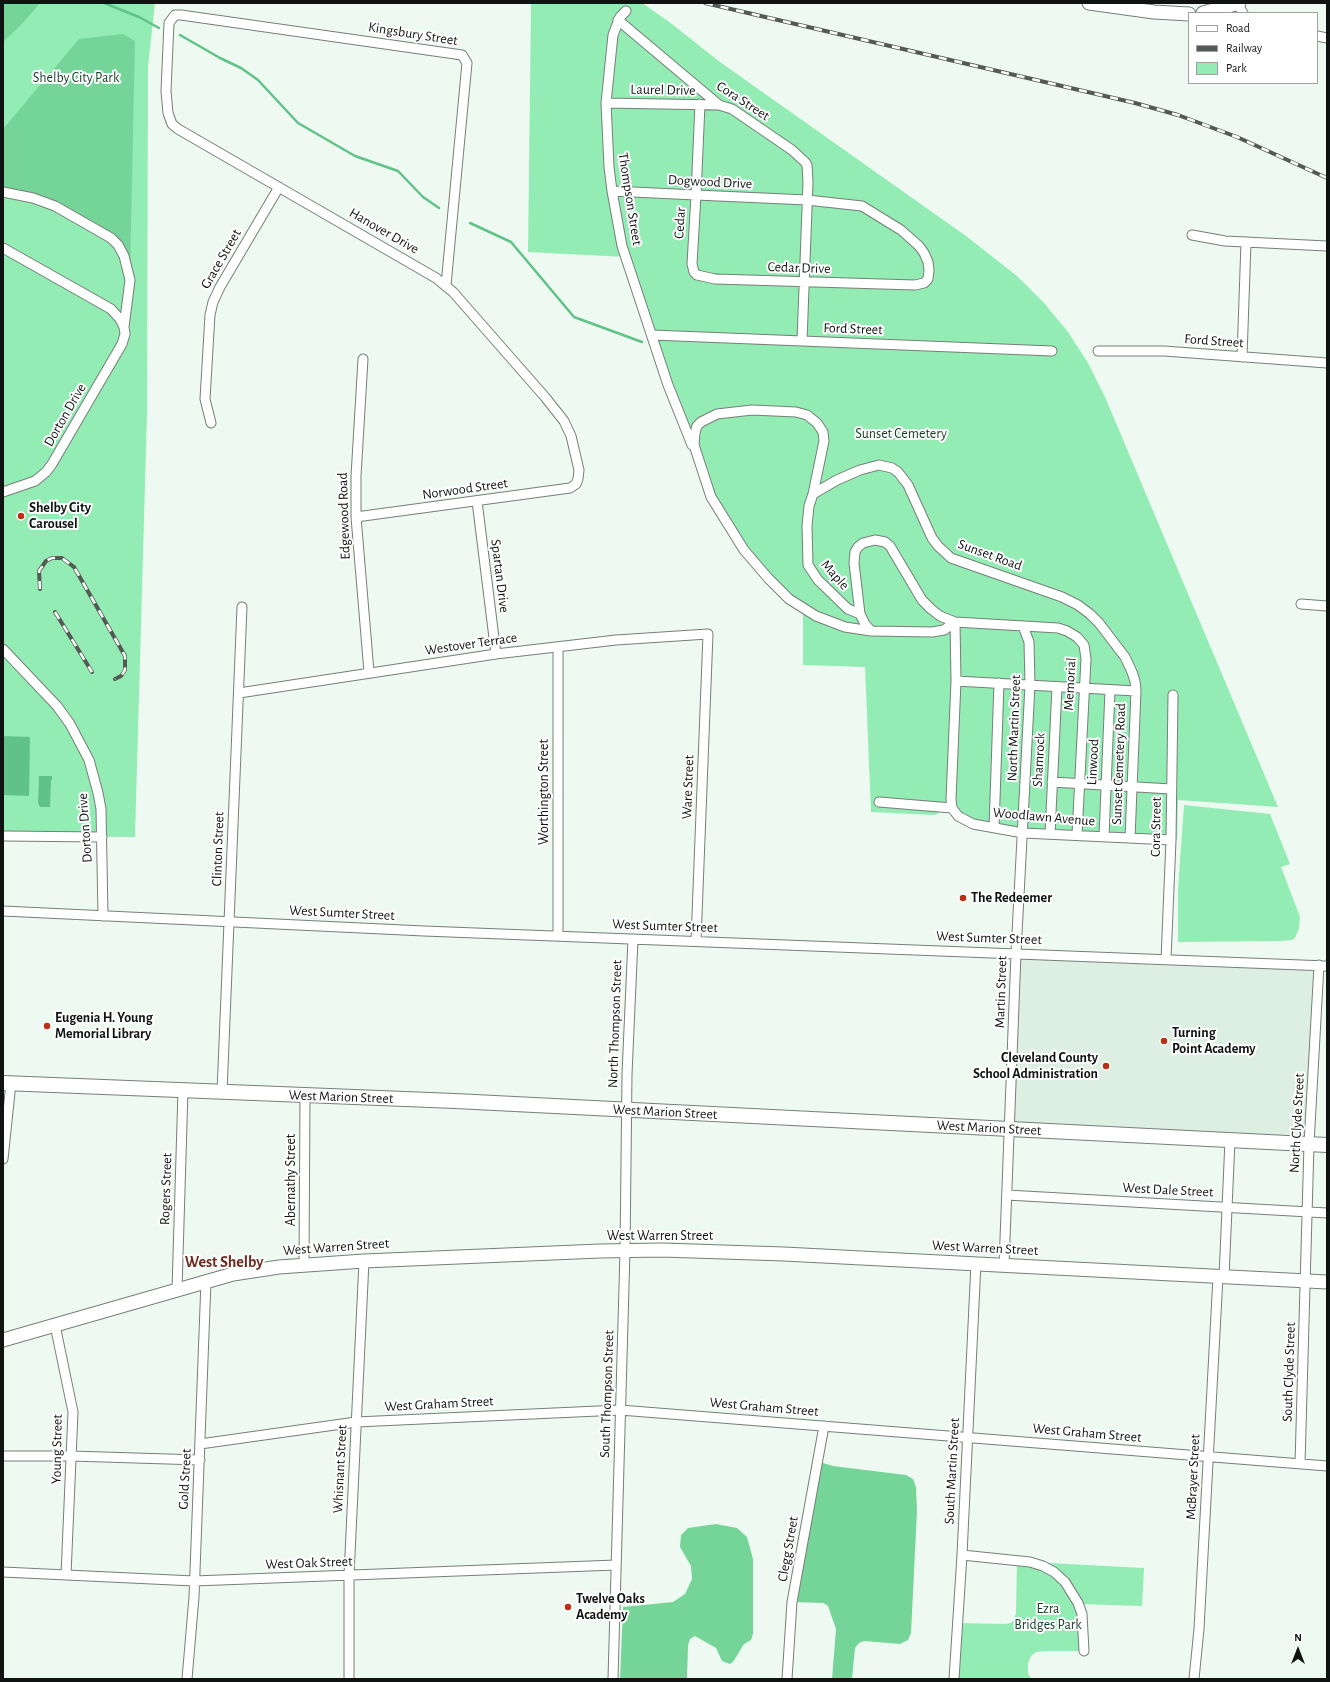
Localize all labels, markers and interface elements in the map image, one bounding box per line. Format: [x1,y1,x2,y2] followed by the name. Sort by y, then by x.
[1188,12,1318,84] legend
[367,19,459,49] street label: Kingsbury Street
[1226,22,1250,34] text: Road
[1226,42,1262,54] text: Railway
[1226,62,1247,74] text: Park
[33,70,119,86] park label: Shelby City Park
[713,78,773,124] street label: Cora Street
[630,81,696,99] street label: Laurel Drive
[614,152,646,246] street label: Thompson Street
[667,171,753,193] street label: Dogwood Drive
[346,204,422,258] street label: Hanover Drive
[671,207,689,239] street label: Cedar
[197,226,245,292] street label: Grace Street
[767,259,831,277] street label: Cedar Drive
[823,320,883,338] street label: Ford Street
[1184,331,1244,351] street label: Ford Street
[40,381,90,449] street label: Dorton Drive
[855,426,947,442] park label: Sunset Cemetery
[334,472,354,560] street label: Edgewood Road
[421,475,509,503] street label: Norwood Street
[29,500,91,532] place label: Shelby City Carousel
[16,511,26,521] marker: Shelby City Carousel
[956,536,1024,574] street label: Sunset Road
[487,538,513,614] street label: Spartan Drive
[817,557,853,593] street label: Maple
[424,629,518,659] street label: Westover Terrace
[1060,657,1080,711] street label: Memorial
[1004,674,1024,782] street label: North Martin Street
[1108,703,1130,825] street label: Sunset Cemetery Road
[1029,732,1049,788] street label: Shamrock
[1083,738,1103,786] street label: Linwood
[536,739,552,845] street label: Worthington Street
[678,755,698,819] street label: Ware Street
[74,793,96,863] street label: Dorton Drive
[1147,797,1165,857] street label: Cora Street
[992,804,1096,830] street label: Woodlawn Avenue
[208,811,228,887] street label: Clinton Street
[971,890,1052,906] place label: The Redeemer
[958,893,968,903] marker: The Redeemer
[289,902,395,924] street label: West Sumter Street
[612,916,718,936] street label: West Sumter Street
[936,928,1042,948] street label: West Sumter Street
[991,956,1011,1028] street label: Martin Street
[604,960,626,1088] street label: North Thompson Street
[55,1010,153,1042] place label: Eugenia H. Young Memorial Library
[42,1021,52,1031] marker: Eugenia H. Young Memorial Library
[1172,1025,1256,1058] place label: Turning Point Academy
[1159,1036,1169,1046] marker: Turning Point Academy
[973,1050,1098,1082] place label: Cleveland County School Administration
[1101,1061,1111,1071] marker: Cleveland County School Administration
[1286,1073,1308,1173] street label: North Clyde Street
[288,1087,394,1107] street label: West Marion Street
[612,1101,718,1123] street label: West Marion Street
[936,1117,1042,1139] street label: West Marion Street
[283,1134,299,1226] street label: Abernathy Street
[156,1153,176,1225] street label: Rogers Street
[1122,1179,1214,1201] street label: West Dale Street
[607,1228,713,1244] street label: West Warren Street
[282,1235,390,1259] street label: West Warren Street
[931,1237,1039,1259] street label: West Warren Street
[185,1252,263,1272] district label: West Shelby
[1279,1322,1299,1422] street label: South Clyde Street
[596,1330,618,1458] street label: South Thompson Street
[384,1393,494,1415] street label: West Graham Street
[709,1394,819,1420] street label: West Graham Street
[48,1414,66,1484] street label: Young Street
[941,1417,963,1525] street label: South Martin Street
[1032,1420,1142,1446] street label: West Graham Street
[329,1424,351,1514] street label: Whisnant Street
[1182,1434,1204,1520] street label: McBrayer Street
[175,1448,195,1510] street label: Gold Street
[774,1515,802,1583] street label: Clegg Street
[265,1553,353,1573] street label: West Oak Street
[576,1591,645,1624] place label: Twelve Oaks Academy
[1014,1601,1082,1634] park label: Ezra Bridges Park
[563,1602,573,1612] marker: Twelve Oaks Academy
[1278,1630,1318,1670] north arrow
[1294,1632,1302,1643] text: N

